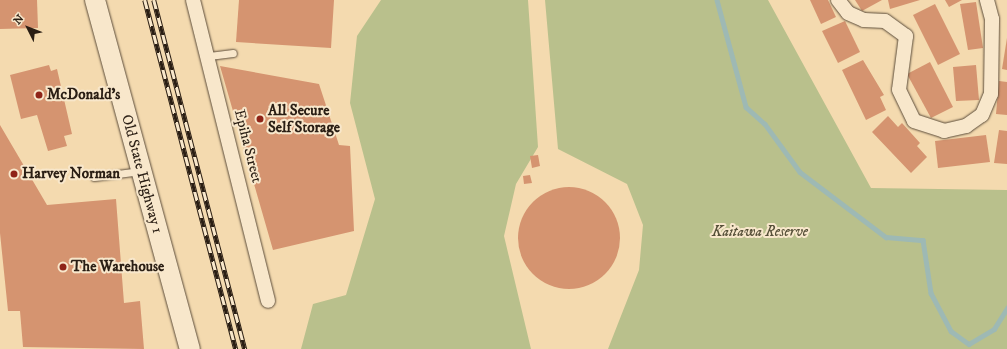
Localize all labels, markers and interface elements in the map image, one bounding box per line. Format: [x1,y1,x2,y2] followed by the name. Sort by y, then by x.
[8,8,48,48] north arrow
[11,12,27,28] text: N
[47,86,120,104] place label: McDonald's
[34,90,44,100] marker: McDonald's
[268,101,340,136] place label: All Secure Self Storage
[230,107,266,185] street label: Epiha Street
[117,113,167,235] street label: Old State Highway 1
[255,114,265,124] marker: All Secure Self Storage
[22,165,120,183] place label: Harvey Norman
[9,169,19,179] marker: Harvey Norman
[712,223,808,241] park label: Kaitawa Reserve
[71,258,164,276] place label: The Warehouse
[58,262,68,272] marker: The Warehouse

